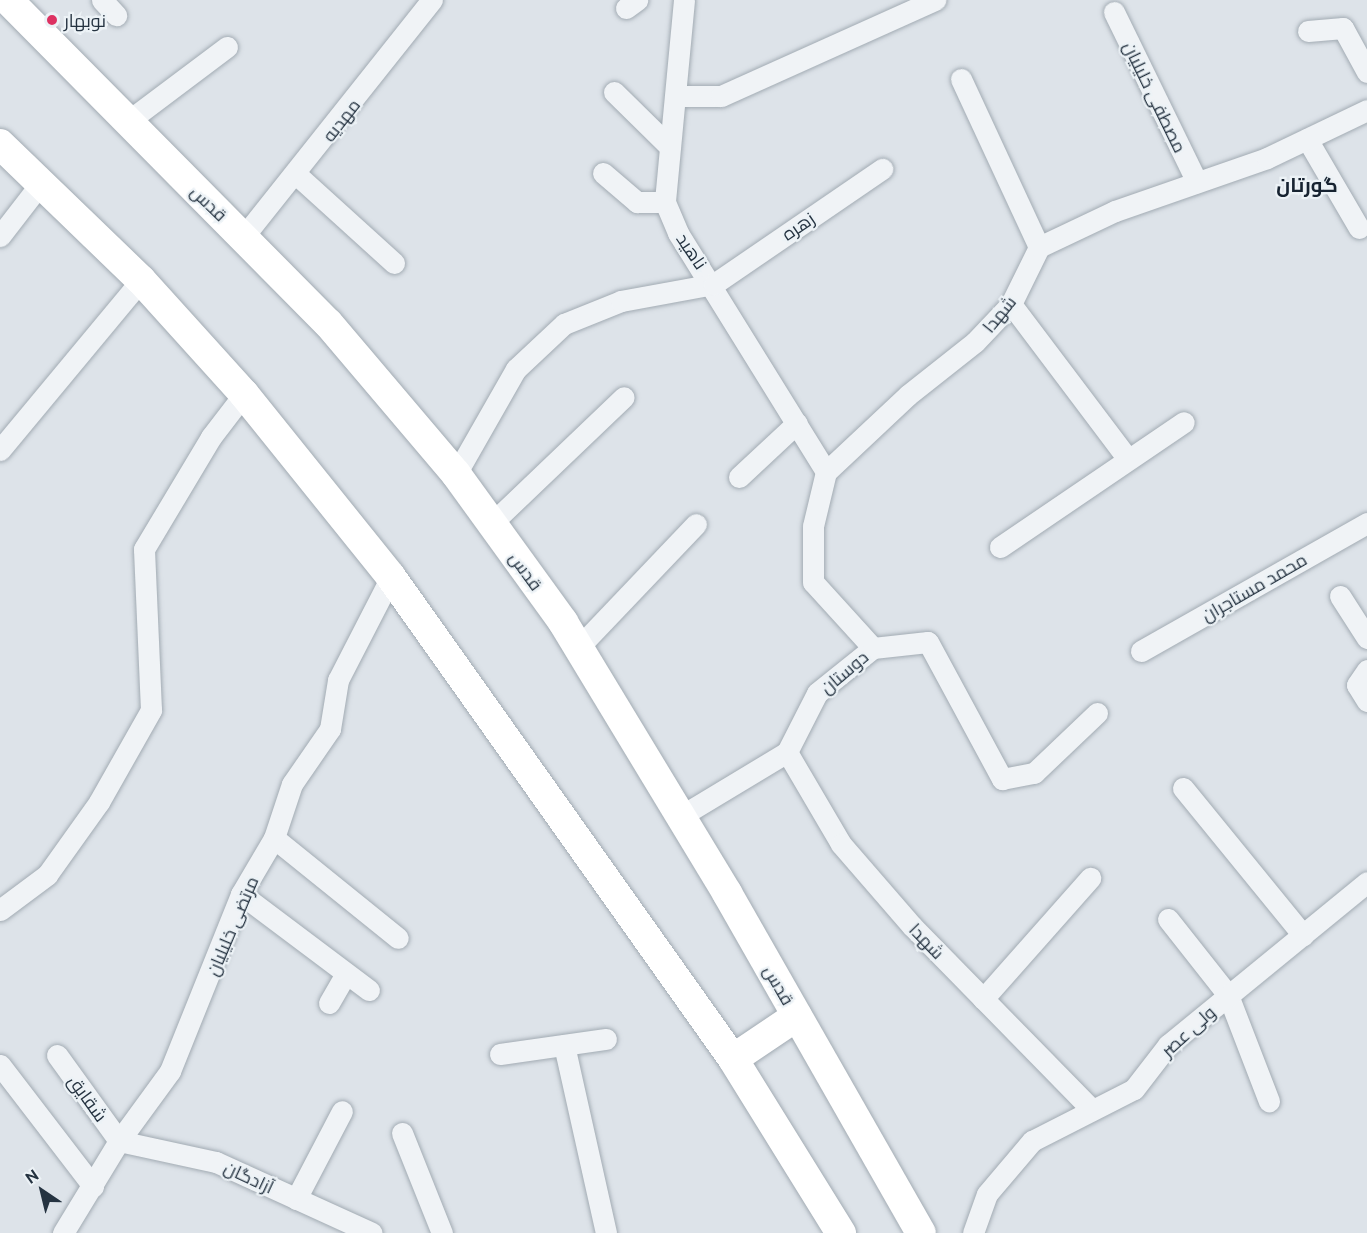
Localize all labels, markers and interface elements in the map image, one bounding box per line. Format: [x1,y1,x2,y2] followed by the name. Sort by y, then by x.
[64,9,106,31] place label: نوبهار
[45,13,59,27] marker: نوبهار
[1119,38,1191,156] street label: مصطفی خلیلیان
[318,94,364,146] street label: مهدیه
[1276,172,1338,196] district label: گورتان
[186,181,232,225] street label: قدس
[777,207,819,245] street label: زهره
[672,229,712,273] street label: ناهید
[978,291,1020,337] street label: شهدا
[505,548,547,594] street label: قدس
[1197,548,1311,626] street label: محمد مستاجران
[816,646,872,698] street label: دوستان
[201,873,263,979] street label: مرتضی خلیلیان
[905,919,949,963] street label: شهدا
[759,961,799,1009] street label: قدس
[1156,1001,1220,1061] street label: ولی عصر
[64,1070,112,1126] street label: شقایق
[221,1156,277,1198] street label: آزادگان
[12,1161,72,1221] north arrow
[22,1165,42,1187] text: N

